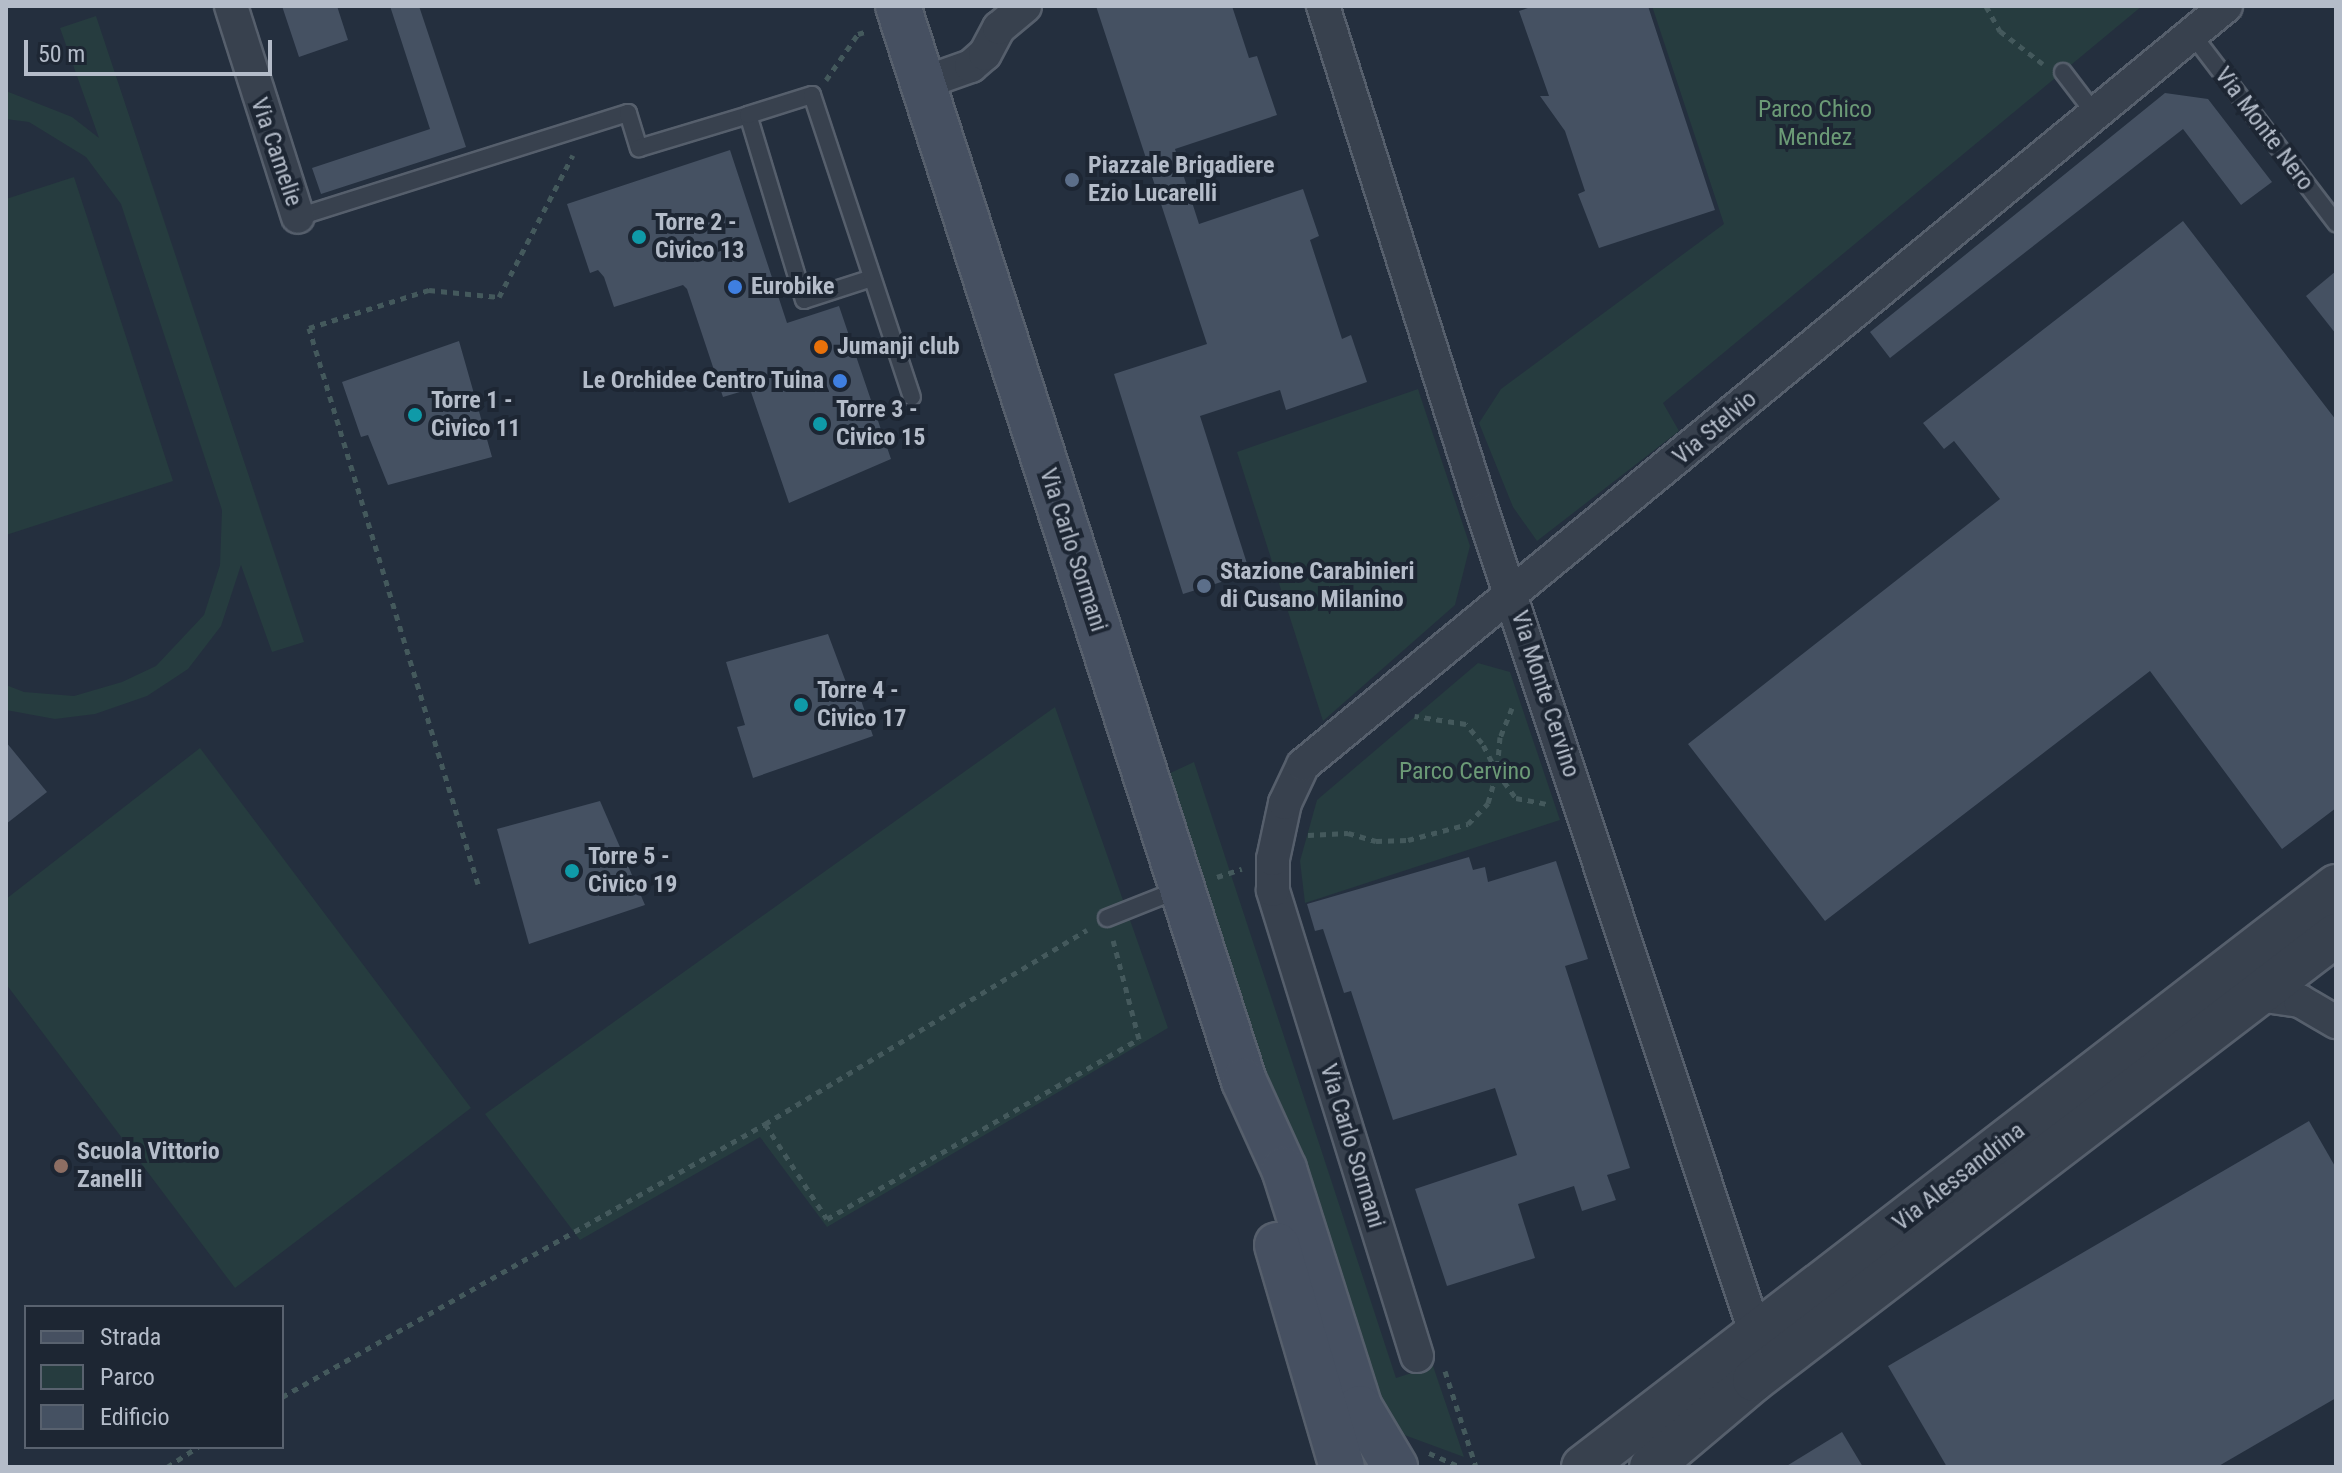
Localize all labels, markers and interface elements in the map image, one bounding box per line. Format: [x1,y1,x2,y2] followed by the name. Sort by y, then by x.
[28,24,276,74] scale bar
[38,40,85,68] text: 50 m
[2208,62,2320,196] street label: Via Monte Nero
[244,94,308,210] street label: Via Camelie
[1758,96,1872,152] park label: Parco Chico Mendez
[1088,152,1275,208] place label: Piazzale Brigadiere Ezio Lucarelli
[1063,171,1081,189] marker: Piazzale Brigadiere Ezio Lucarelli
[655,209,744,265] place label: Torre 2 - Civico 13
[630,228,648,246] marker: Torre 2 - Civico 13
[751,273,834,301] place label: Eurobike
[726,278,744,296] marker: Eurobike
[837,333,960,361] place label: Jumanji club
[812,338,830,356] marker: Jumanji club
[581,367,824,395] place label: Le Orchidee Centro Tuina
[831,372,849,390] marker: Le Orchidee Centro Tuina
[1667,385,1763,471] street label: Via Stelvio
[431,387,520,443] place label: Torre 1 - Civico 11
[836,396,925,452] place label: Torre 3 - Civico 15
[406,406,424,424] marker: Torre 1 - Civico 11
[811,415,829,433] marker: Torre 3 - Civico 15
[1033,465,1113,635] street label: Via Carlo Sormani
[1220,558,1414,614] place label: Stazione Carabinieri di Cusano Milanino
[1195,577,1213,595] marker: Stazione Carabinieri di Cusano Milanino
[1505,607,1585,781] street label: Via Monte Cervino
[817,677,906,733] place label: Torre 4 - Civico 17
[792,696,810,714] marker: Torre 4 - Civico 17
[1399,758,1531,786] park label: Parco Cervino
[588,843,677,899] place label: Torre 5 - Civico 19
[563,862,581,880] marker: Torre 5 - Civico 19
[1313,1061,1391,1231] street label: Via Carlo Sormani
[1887,1117,2031,1237] street label: Via Alessandrina
[77,1138,220,1194] place label: Scuola Vittorio Zanelli
[52,1157,70,1175] marker: Scuola Vittorio Zanelli
[24,1305,284,1449] legend
[100,1323,161,1351] text: Strada
[100,1363,155,1391] text: Parco
[100,1403,170,1431] text: Edificio

